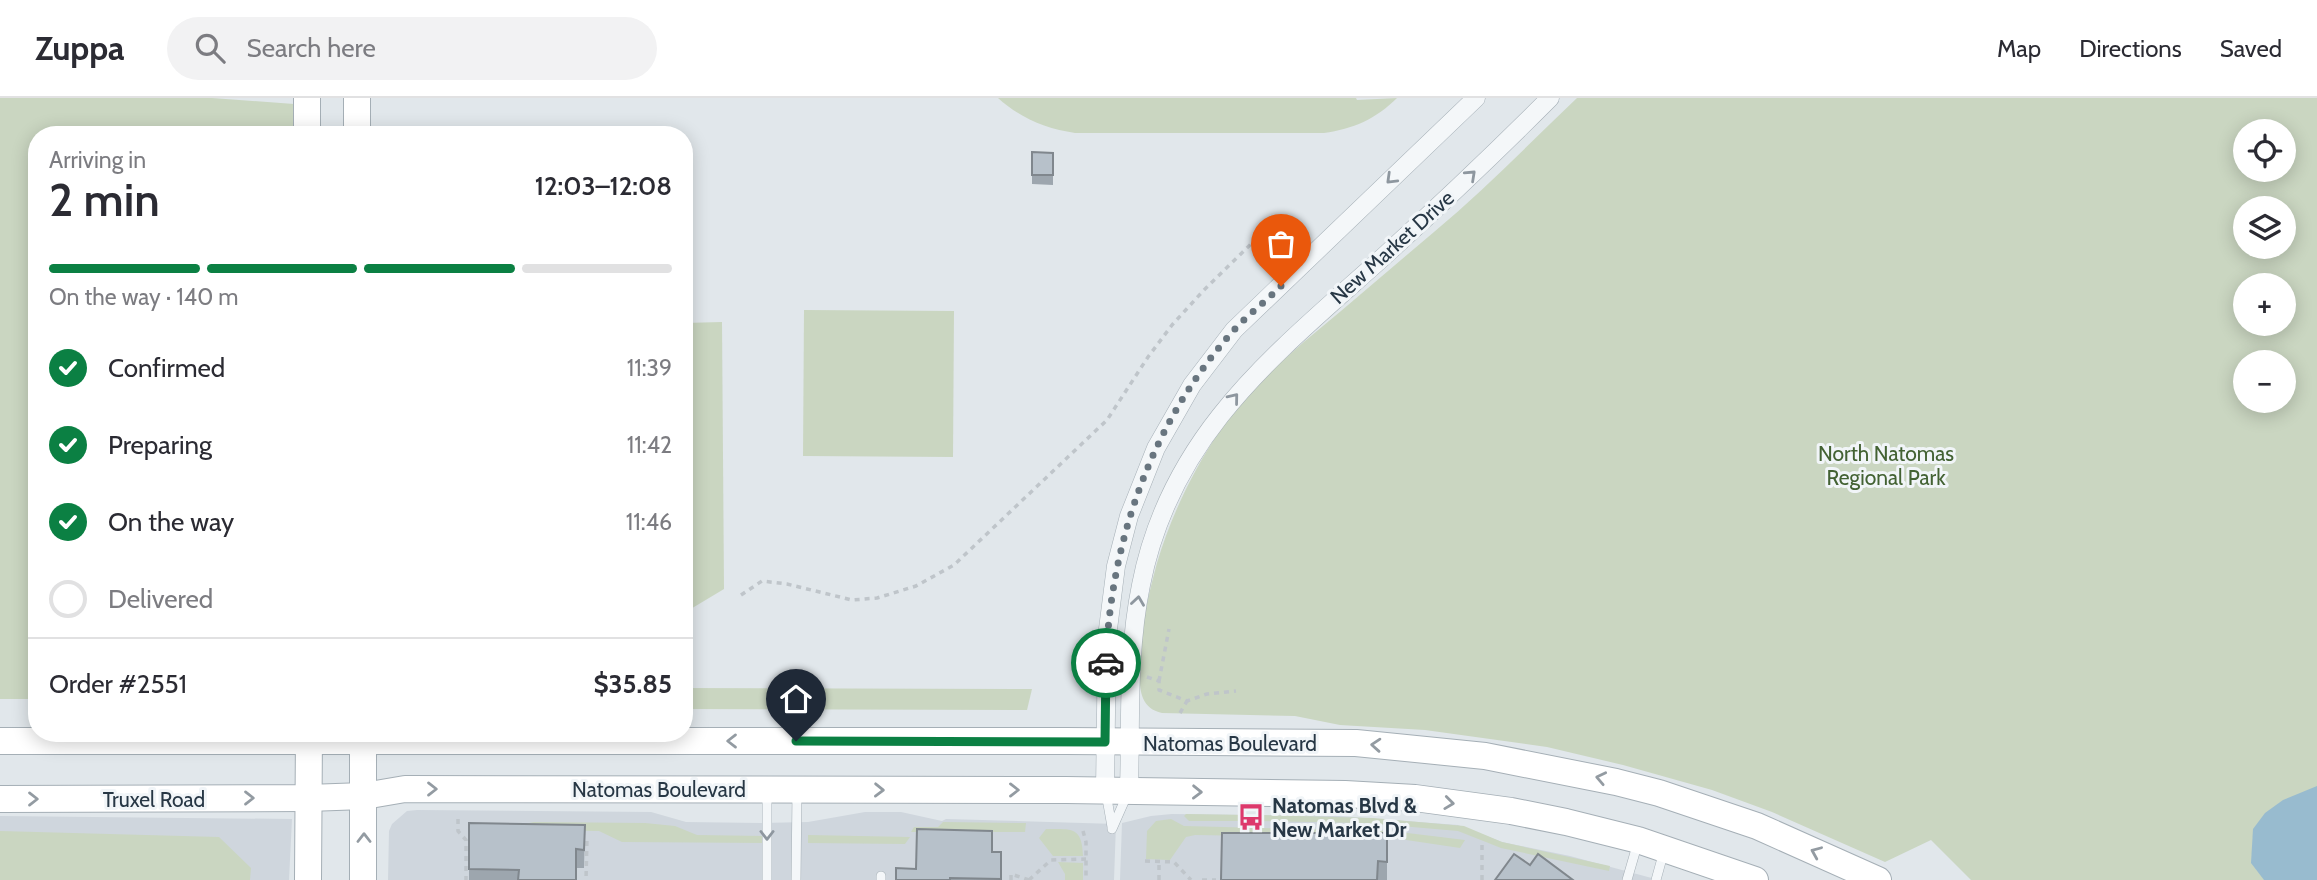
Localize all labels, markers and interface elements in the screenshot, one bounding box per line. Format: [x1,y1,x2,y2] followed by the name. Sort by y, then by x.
[167,17,657,80] search box
[35,28,125,68] text: Zuppa
[191,29,229,67] icon: search
[247,32,376,64] text: Search here
[1997,34,2041,63] text: Map
[2079,34,2182,63] text: Directions
[2220,34,2282,63] text: Saved
[2233,119,2296,413] map controls
[2233,119,2296,182] button: locate
[49,146,146,174] text: Arriving in
[535,170,672,202] text: 12:03–12:08
[1386,171,1399,184] one-way arrow
[1463,171,1476,183] one-way arrow
[49,172,160,228] text: 2 min
[1325,185,1459,309] street label: New Market Drive
[2233,196,2296,259] button: layers
[1251,214,1311,286] pin
[1262,225,1300,263] icon: bag
[2233,273,2296,336] button: +
[49,283,239,311] text: On the way · 140 m
[49,349,87,387] icon: check
[2233,350,2296,413] button: −
[108,352,225,384] text: Confirmed
[627,354,672,382] text: 11:39
[1226,393,1238,406] one-way arrow
[49,426,87,464] icon: check
[108,429,212,461] text: Preparing
[627,431,672,459] text: 11:42
[1818,441,1954,490] park label: North Natomas Regional Park
[49,503,87,541] icon: check
[108,506,234,538] text: On the way
[626,508,672,536] text: 11:46
[108,583,213,615] text: Delivered
[1130,595,1145,607] one-way arrow
[1071,628,1141,698] courier
[1087,644,1125,682] icon: car
[49,668,187,700] text: Order #2551
[594,668,672,700] text: $35.85
[766,669,826,741] pin
[777,680,815,718] icon: home
[1143,731,1317,756] street label: Natomas Boulevard
[726,733,737,749] one-way arrow
[1370,738,1381,753] one-way arrow
[1595,772,1607,787] one-way arrow
[572,777,746,802] street label: Natomas Boulevard
[427,781,437,797] one-way arrow
[874,782,885,798] one-way arrow
[1009,782,1020,798] one-way arrow
[1193,784,1203,800] one-way arrow
[103,787,205,812] street label: Truxel Road
[244,790,255,806] one-way arrow
[28,791,38,807] one-way arrow
[1272,793,1418,842] place label: Natomas Blvd & New Market Dr
[1443,795,1455,810] one-way arrow
[1236,802,1266,832] bus stop icon: Natomas Blvd & New Market Dr
[759,830,775,840] one-way arrow
[356,832,371,843] one-way arrow
[1810,846,1823,860] one-way arrow

